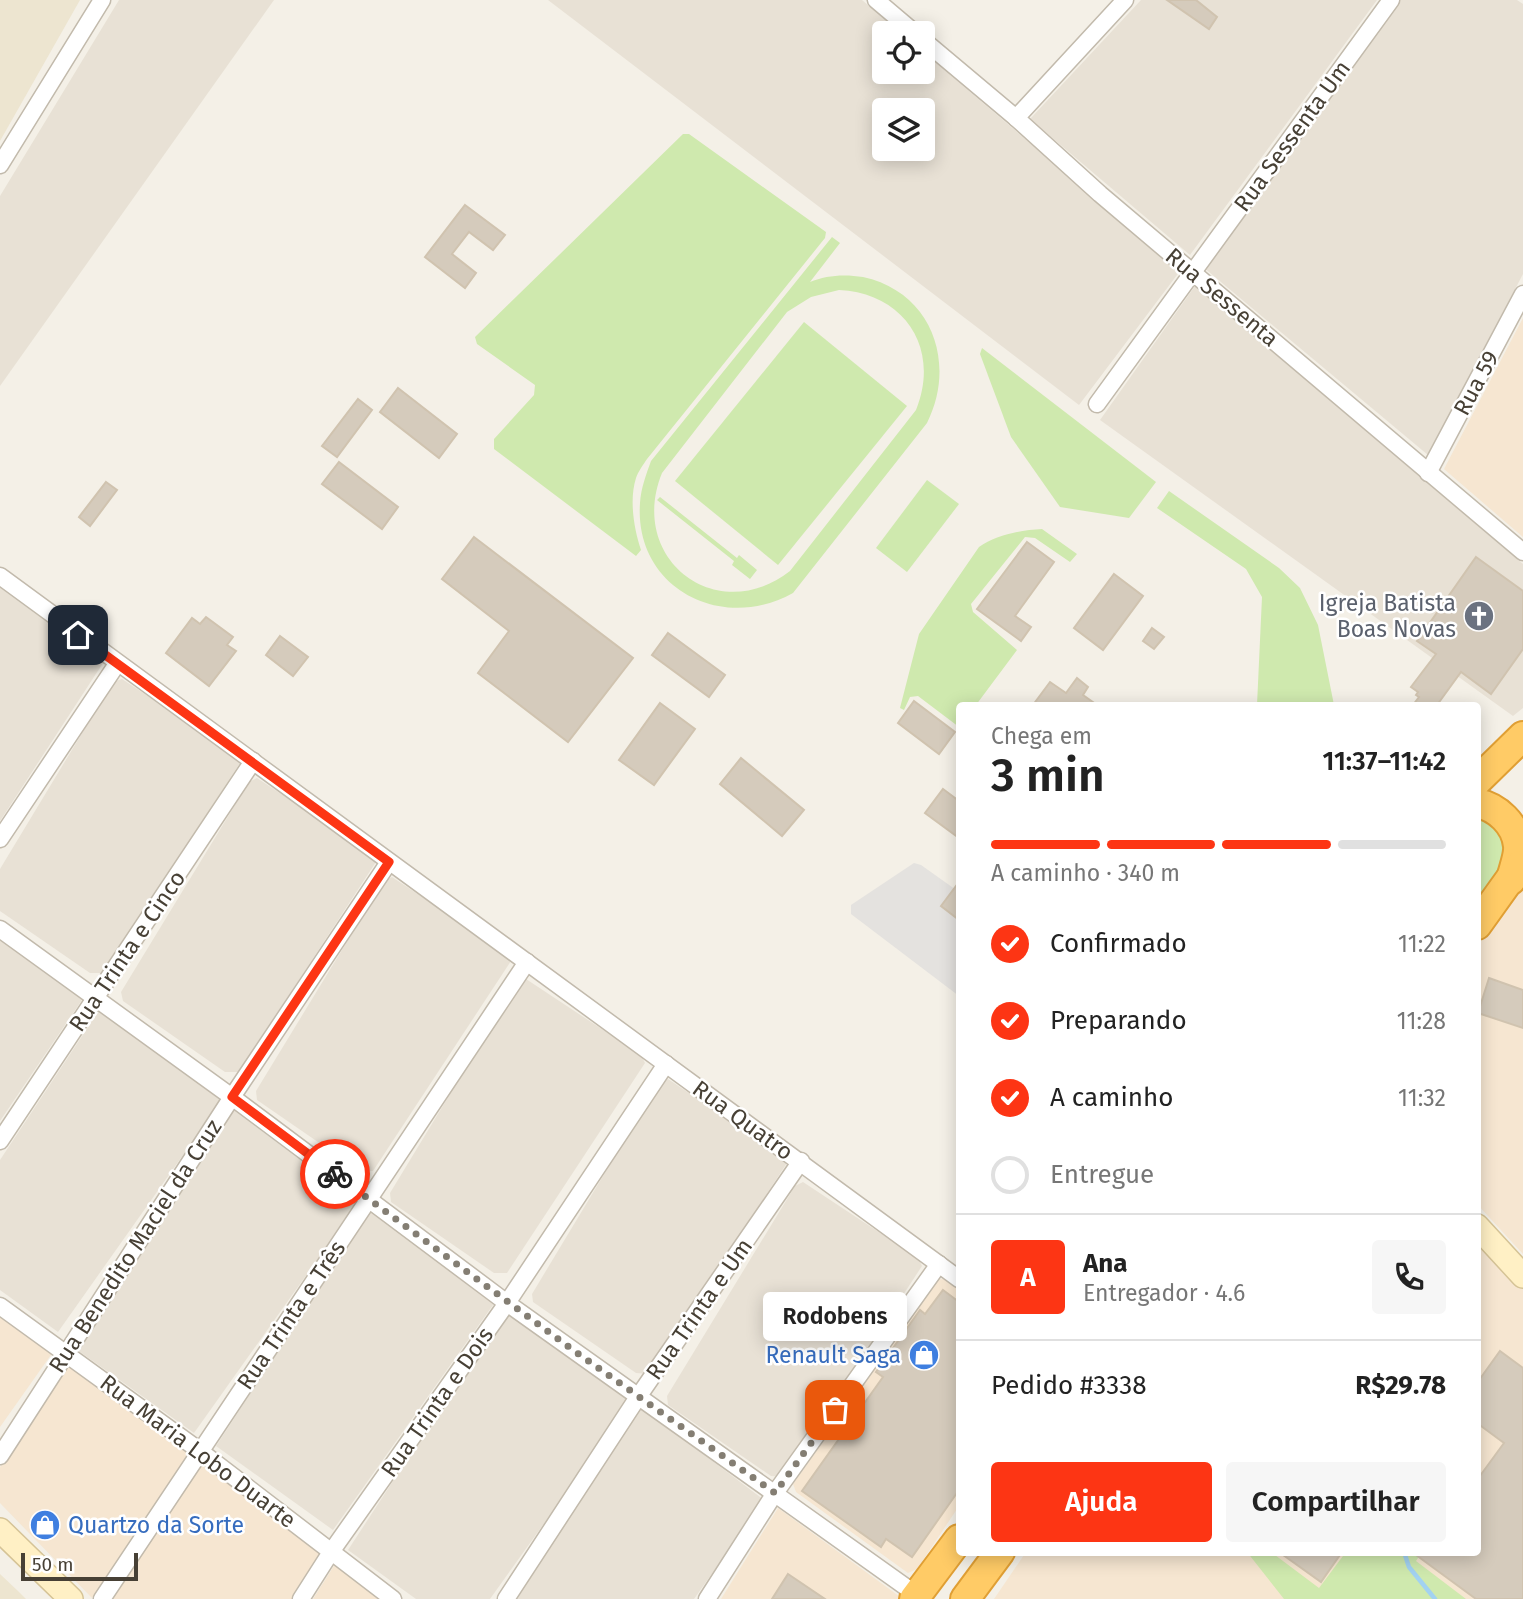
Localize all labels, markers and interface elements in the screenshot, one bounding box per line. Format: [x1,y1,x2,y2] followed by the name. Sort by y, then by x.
[872,21,935,161] map controls
[872,21,935,84] button: locate
[1228,55,1356,217] street label: Rua Sessenta Um
[872,98,935,161] button: layers
[1160,242,1284,352] street label: Rua Sessenta
[1447,346,1505,420] street label: Rua 59
[1319,589,1456,643] place label: Igreja Batista Boas Novas
[1462,599,1496,633] church icon: Igreja Batista Boas Novas
[48,605,108,665] pin
[59,616,97,654] icon: home
[991,722,1092,750] text: Chega em
[1322,746,1446,777] text: 11:37–11:42
[991,748,1105,803] text: 3 min
[991,859,1180,887] text: A caminho · 340 m
[63,865,191,1037] street label: Rua Trinta e Cinco
[991,925,1029,963] icon: check
[1050,928,1187,959] text: Confirmado
[1398,930,1446,958] text: 11:22
[991,1002,1029,1040] icon: check
[1050,1005,1187,1036] text: Preparando
[1397,1007,1446,1035] text: 11:28
[687,1074,799,1166] street label: Rua Quatro
[991,1079,1029,1117] icon: check
[1050,1082,1173,1113] text: A caminho
[1398,1084,1446,1112] text: 11:32
[42,1114,228,1378] street label: Rua Benedito Maciel da Cruz
[300,1139,370,1209] courier
[316,1155,354,1193] icon: bike
[1050,1159,1154,1190] text: Entregue
[640,1233,758,1385] street label: Rua Trinta e Um
[231,1235,351,1395] street label: Rua Trinta e Três
[1372,1240,1446,1314] button: phone
[1083,1248,1128,1279] text: Ana
[1020,1262,1036,1293] text: A
[1083,1279,1245,1307] text: Entregador · 4.6
[763,1291,907,1340] callout: Rodobens
[782,1302,888,1330] text: Rodobens
[375,1322,499,1482] street label: Rua Trinta e Dois
[907,1338,941,1372] shop icon: Renault Saga
[766,1341,901,1369] place label: Renault Saga
[95,1368,301,1534] street label: Rua Maria Lobo Duarte
[991,1370,1147,1401] text: Pedido #3338
[1355,1370,1446,1401] text: R$29.78
[805,1380,865,1440] pin
[816,1391,854,1429] icon: bag
[991,1462,1212,1542] button: Ajuda
[1226,1462,1446,1542] button: Compartilhar
[28,1508,62,1542] shop icon: Quartzo da Sorte
[68,1511,244,1539] place label: Quartzo da Sorte
[21,1550,138,1582] scale bar
[32,1553,73,1576] text: 50 m

